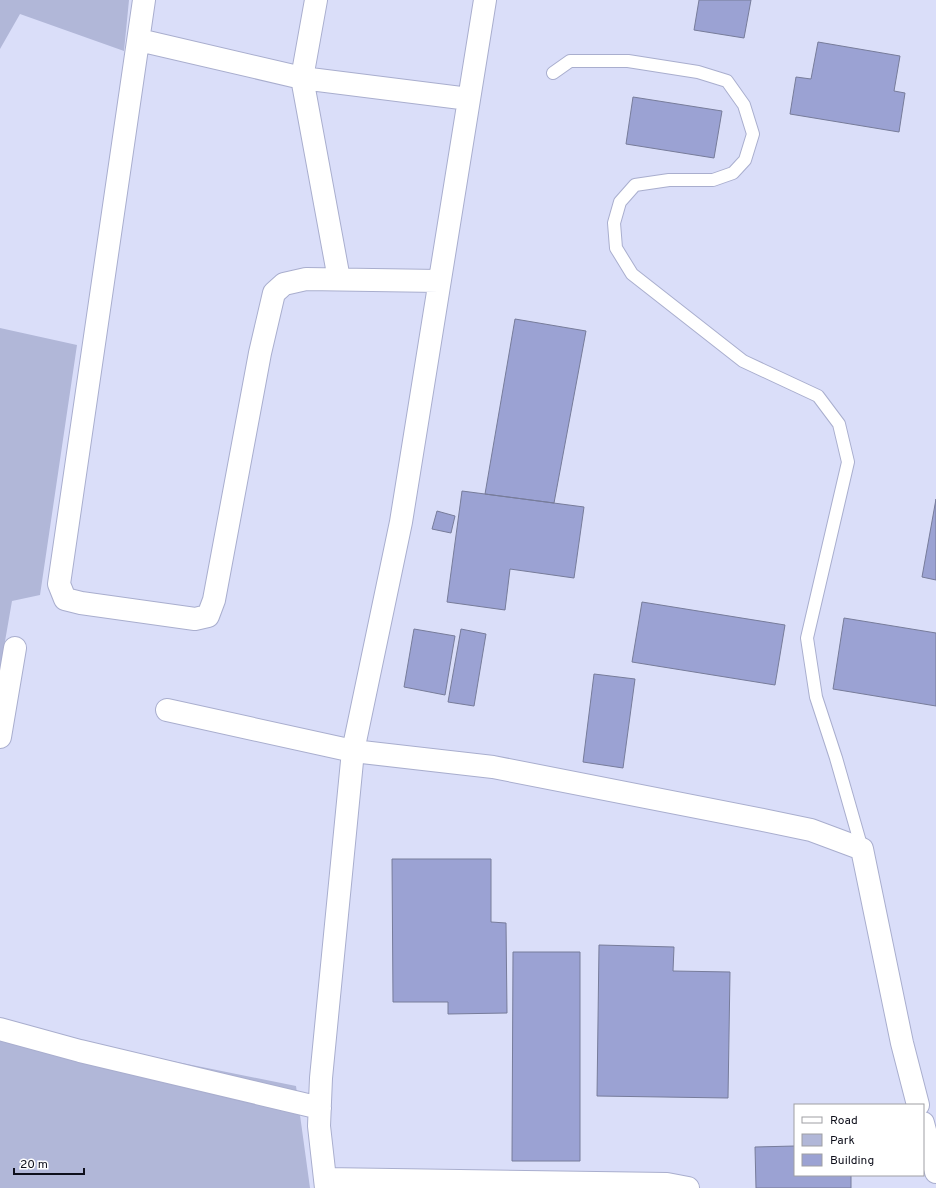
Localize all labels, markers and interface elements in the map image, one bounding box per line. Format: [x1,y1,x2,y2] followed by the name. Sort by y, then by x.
[794,1104,924,1176] legend
[830,1113,858,1129] text: Road
[830,1133,855,1149] text: Park
[14,1150,84,1176] scale bar
[830,1153,874,1169] text: Building
[20,1157,48,1173] text: 20 m

